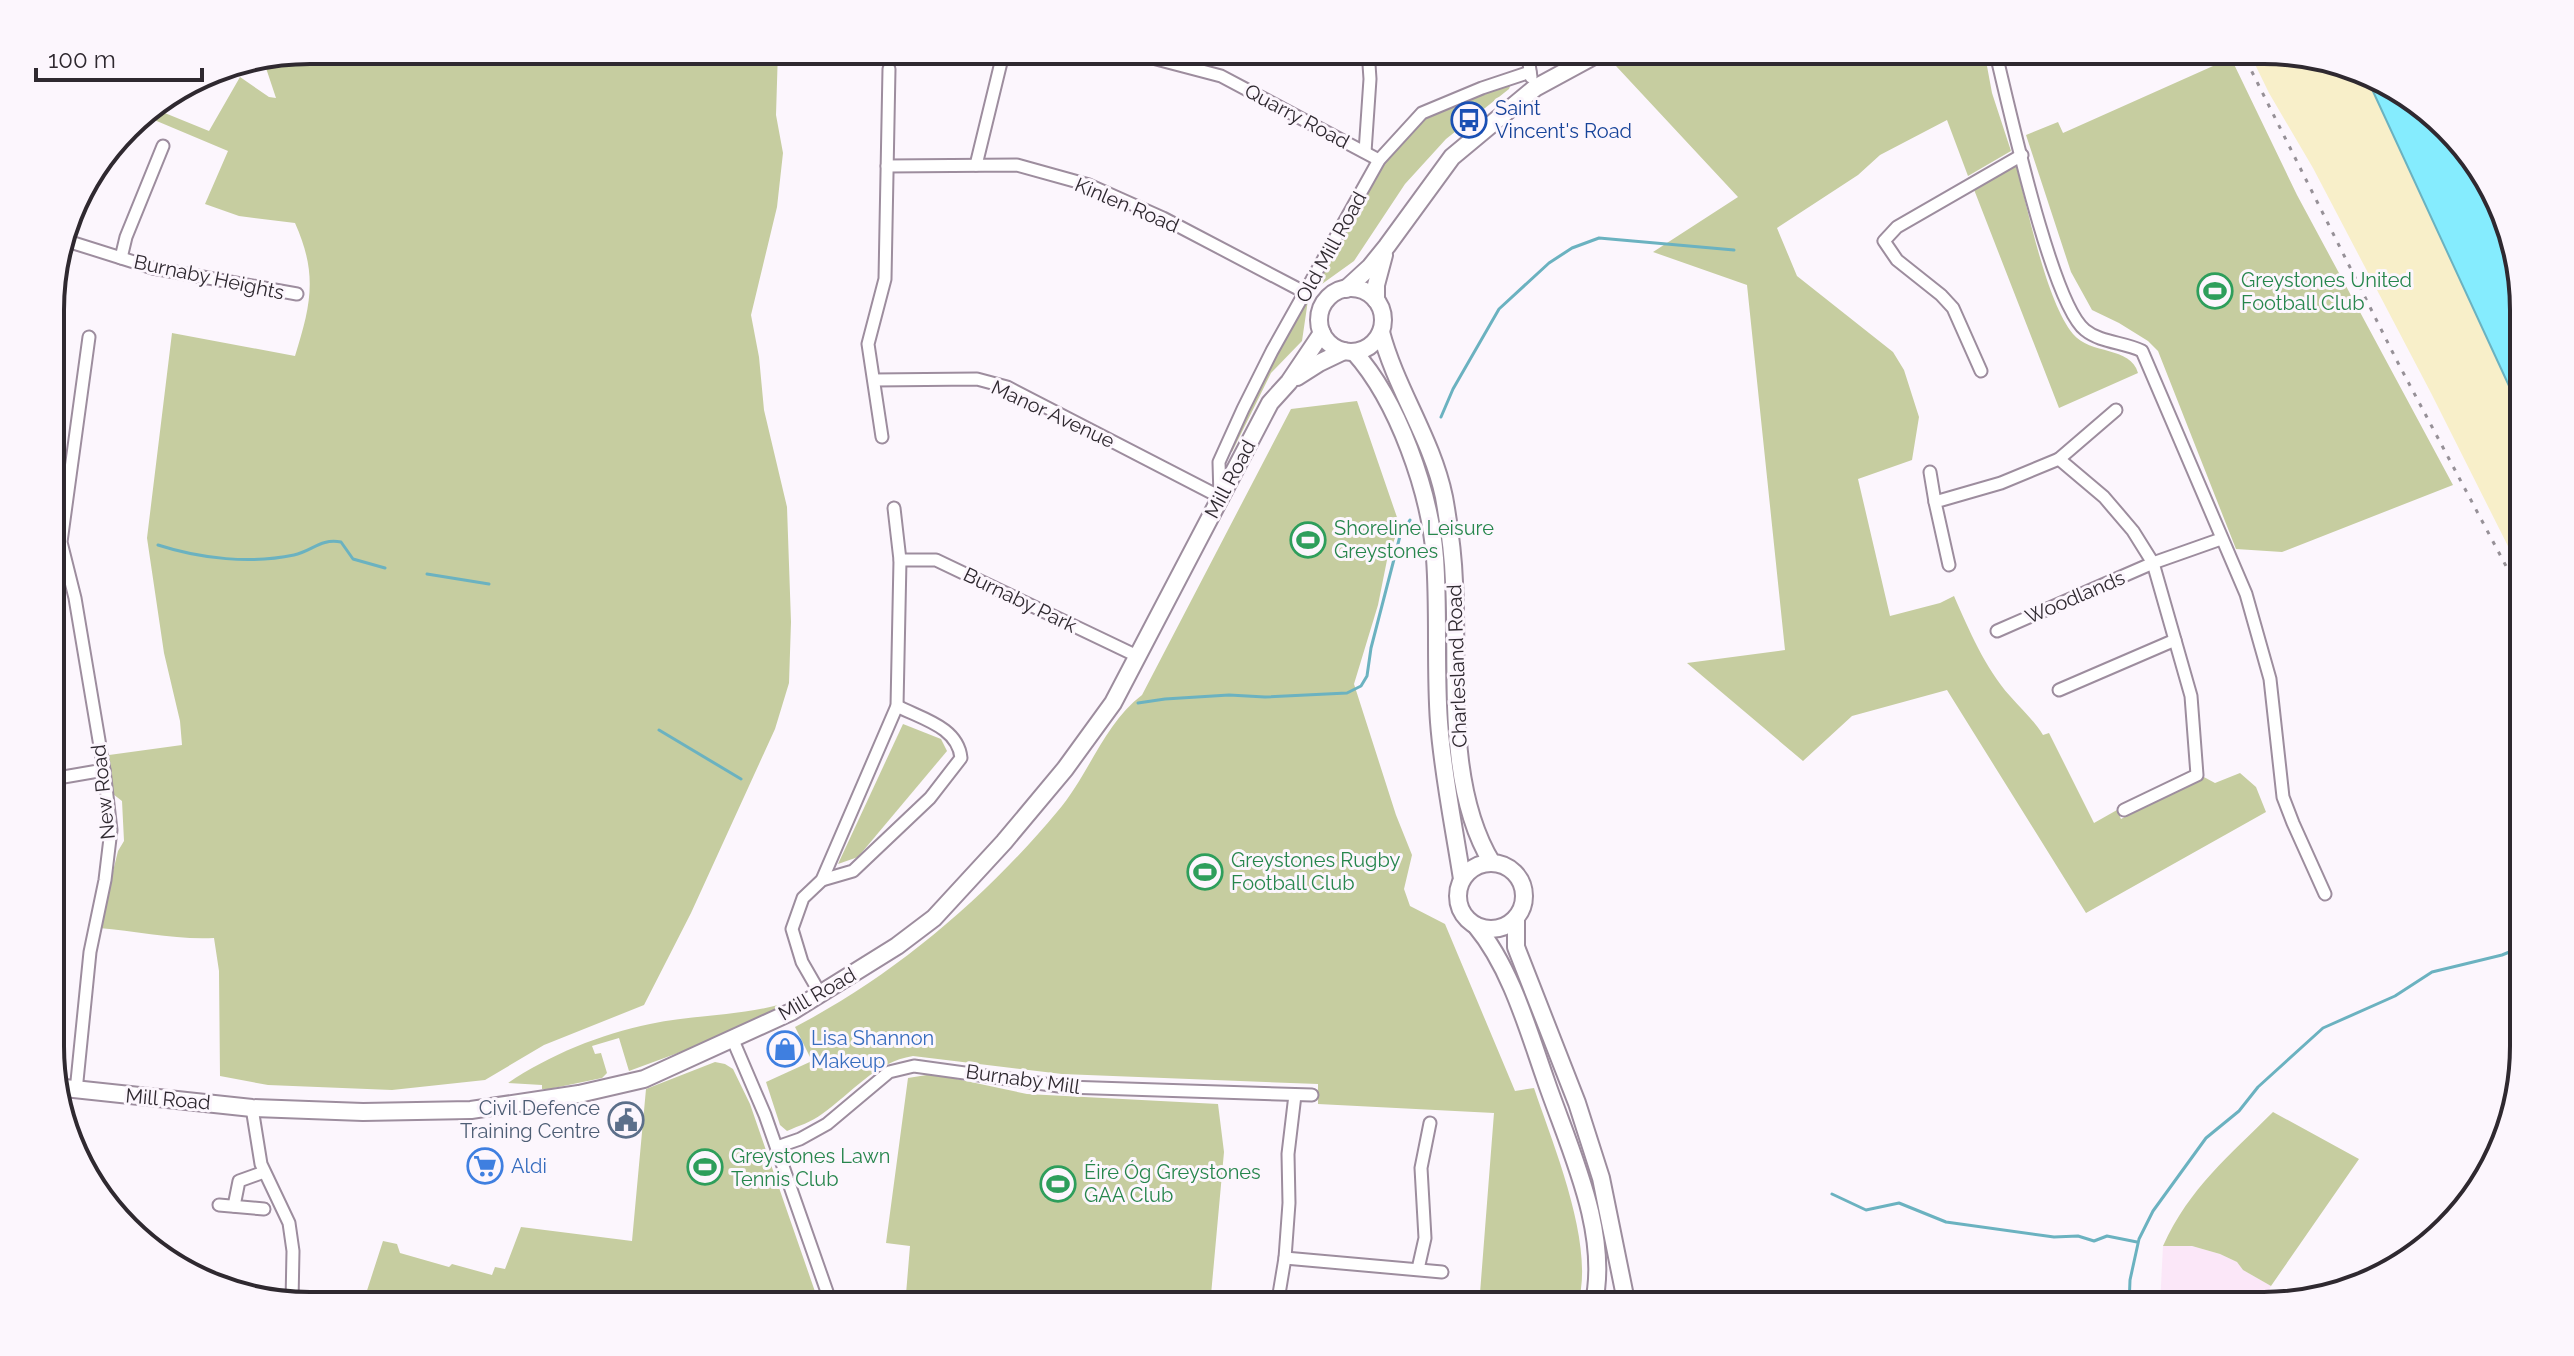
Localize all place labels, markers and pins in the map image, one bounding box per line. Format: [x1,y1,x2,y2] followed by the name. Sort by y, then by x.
[1495,96,1632,143] place label: Saint Vincent's Road
[1450,101,1488,139] bus stop icon: Saint Vincent's Road
[2241,268,2412,315] place label: Greystones United Football Club
[2196,272,2234,310] sports icon: Greystones United Football Club
[1334,516,1494,563] place label: Shoreline Leisure Greystones
[1289,521,1327,559] sports icon: Shoreline Leisure Greystones
[1231,848,1400,895] place label: Greystones Rugby Football Club
[1186,853,1224,891] sports icon: Greystones Rugby Football Club
[811,1026,934,1073] place label: Lisa Shannon Makeup
[766,1030,804,1068] shop icon: Lisa Shannon Makeup
[460,1096,600,1143] place label: Civil Defence Training Centre
[607,1101,645,1139] public building icon: Civil Defence Training Centre
[731,1144,890,1191] place label: Greystones Lawn Tennis Club
[466,1147,504,1185] supermarket icon: Aldi
[686,1148,724,1186] sports icon: Greystones Lawn Tennis Club
[511,1154,547,1178] place label: Aldi
[1084,1160,1261,1207] place label: Éire Óg Greystones GAA Club
[1039,1165,1077,1203] sports icon: Éire Óg Greystones GAA Club

